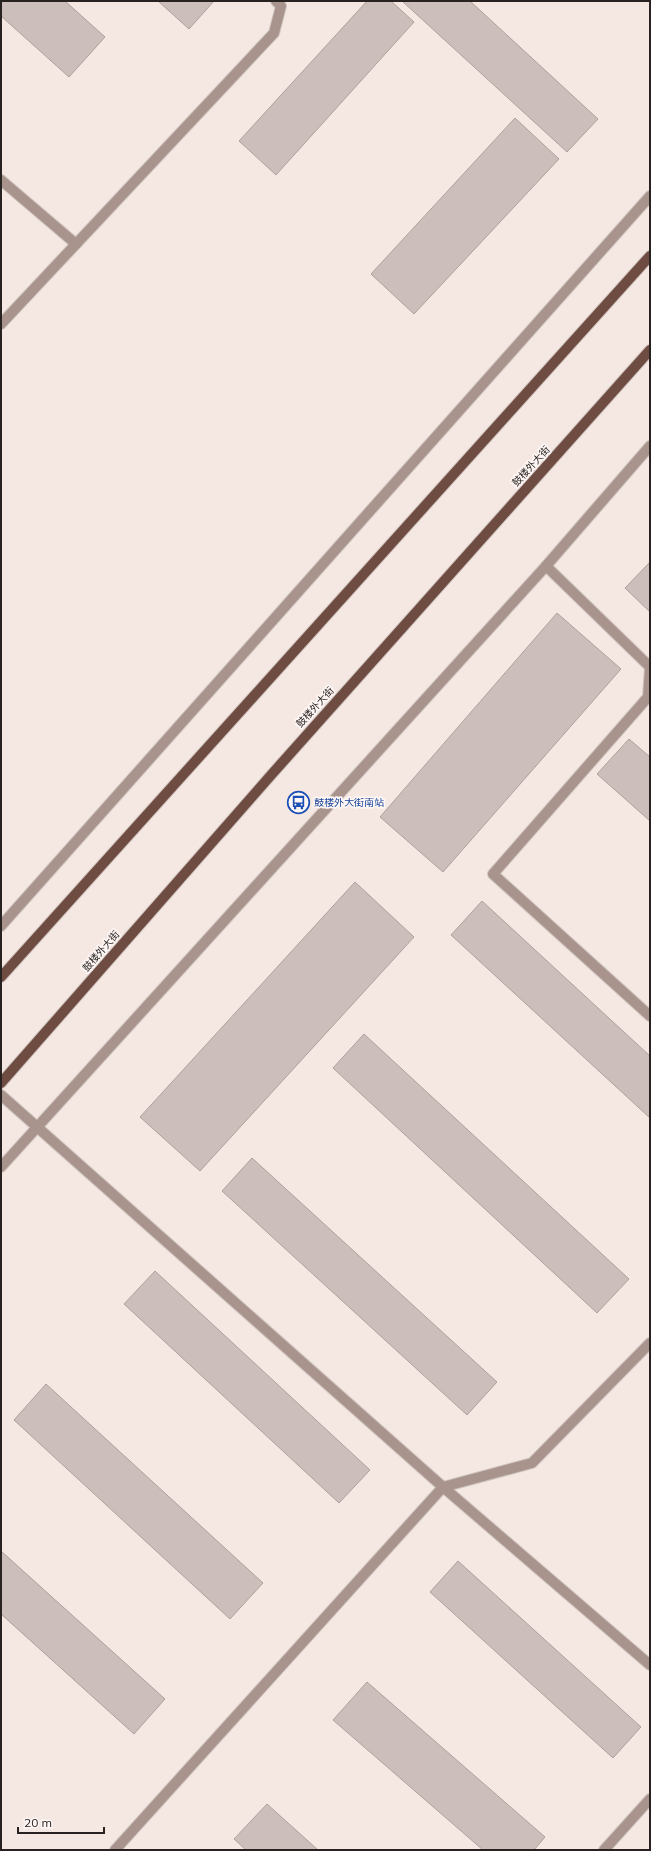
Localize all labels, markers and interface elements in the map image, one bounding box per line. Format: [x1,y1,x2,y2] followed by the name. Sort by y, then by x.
[509,443,553,489] street label: 鼓楼外大街
[293,684,337,730] street label: 鼓楼外大街
[285,789,311,815] bus stop icon: 鼓楼外大街南站
[314,796,384,809] place label: 鼓楼外大街南站
[80,928,122,974] street label: 鼓楼外大街
[18,1809,104,1835] scale bar
[24,1815,52,1830] text: 20 m

